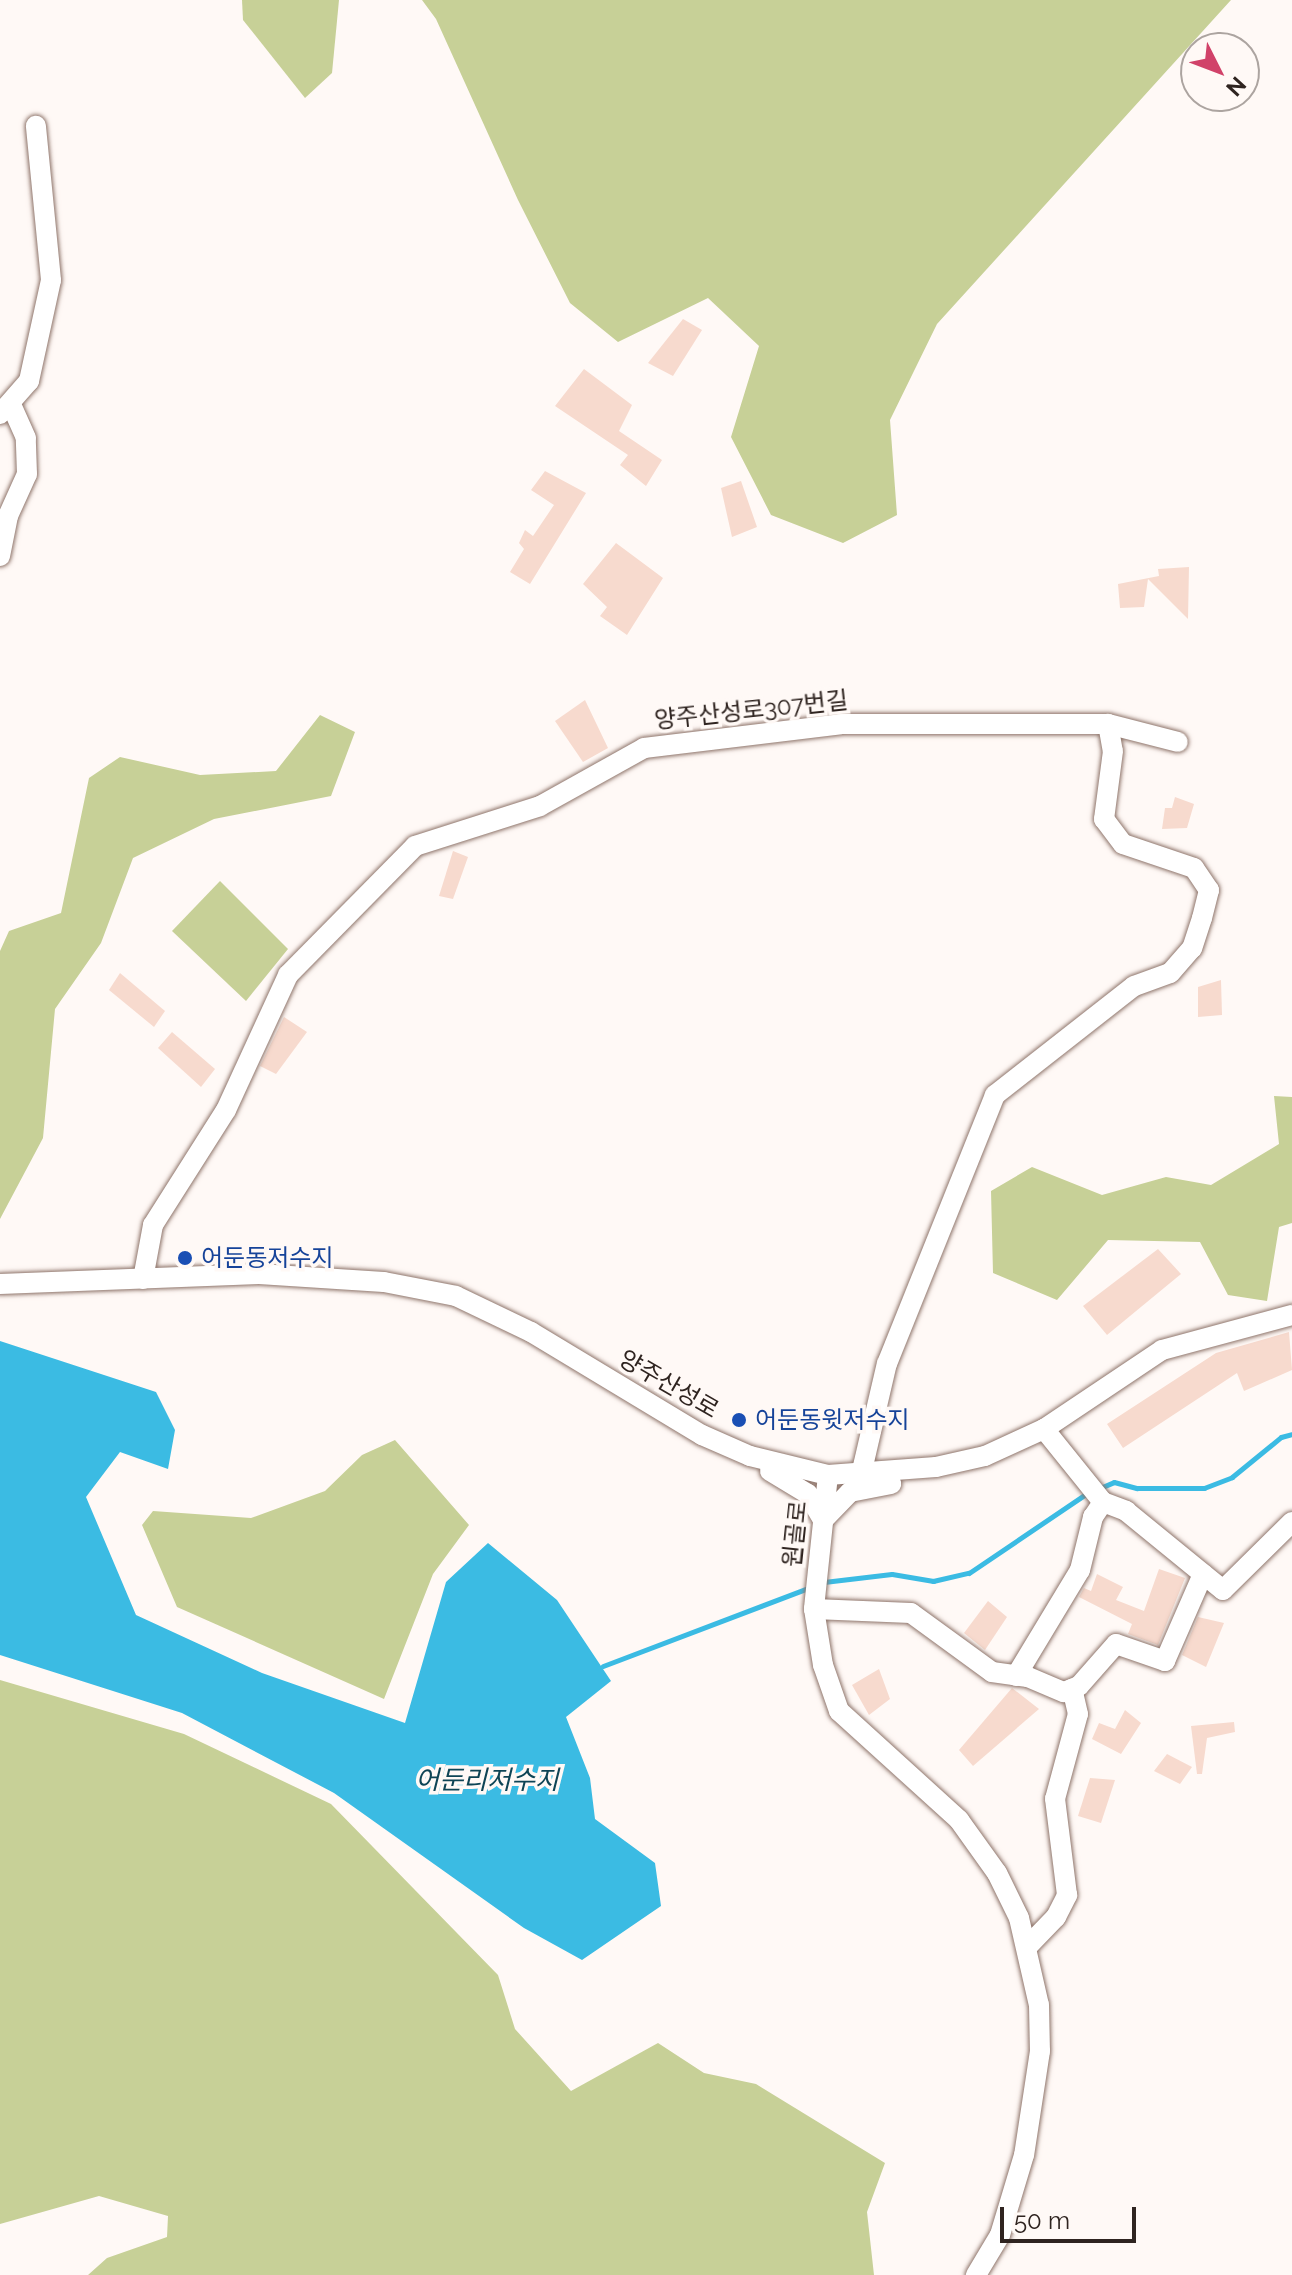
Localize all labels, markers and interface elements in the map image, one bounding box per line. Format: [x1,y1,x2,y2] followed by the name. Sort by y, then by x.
[1180,32,1260,112] north arrow
[1221,72,1252,102] text: N
[653,686,849,734] street label: 양주산성로307번길
[201,1244,333,1272] place label: 어둔동저수지
[176,1249,194,1267] marker: 어둔동저수지
[614,1344,724,1424] street label: 양주산성로
[755,1406,910,1434] place label: 어둔동윗저수지
[730,1411,748,1429] marker: 어둔동윗저수지
[777,1500,813,1568] street label: 원골로
[415,1765,559,1797] water label: 어둔리저수지
[1004,2191,1140,2241] scale bar
[1014,2206,1070,2235] text: 50 m

